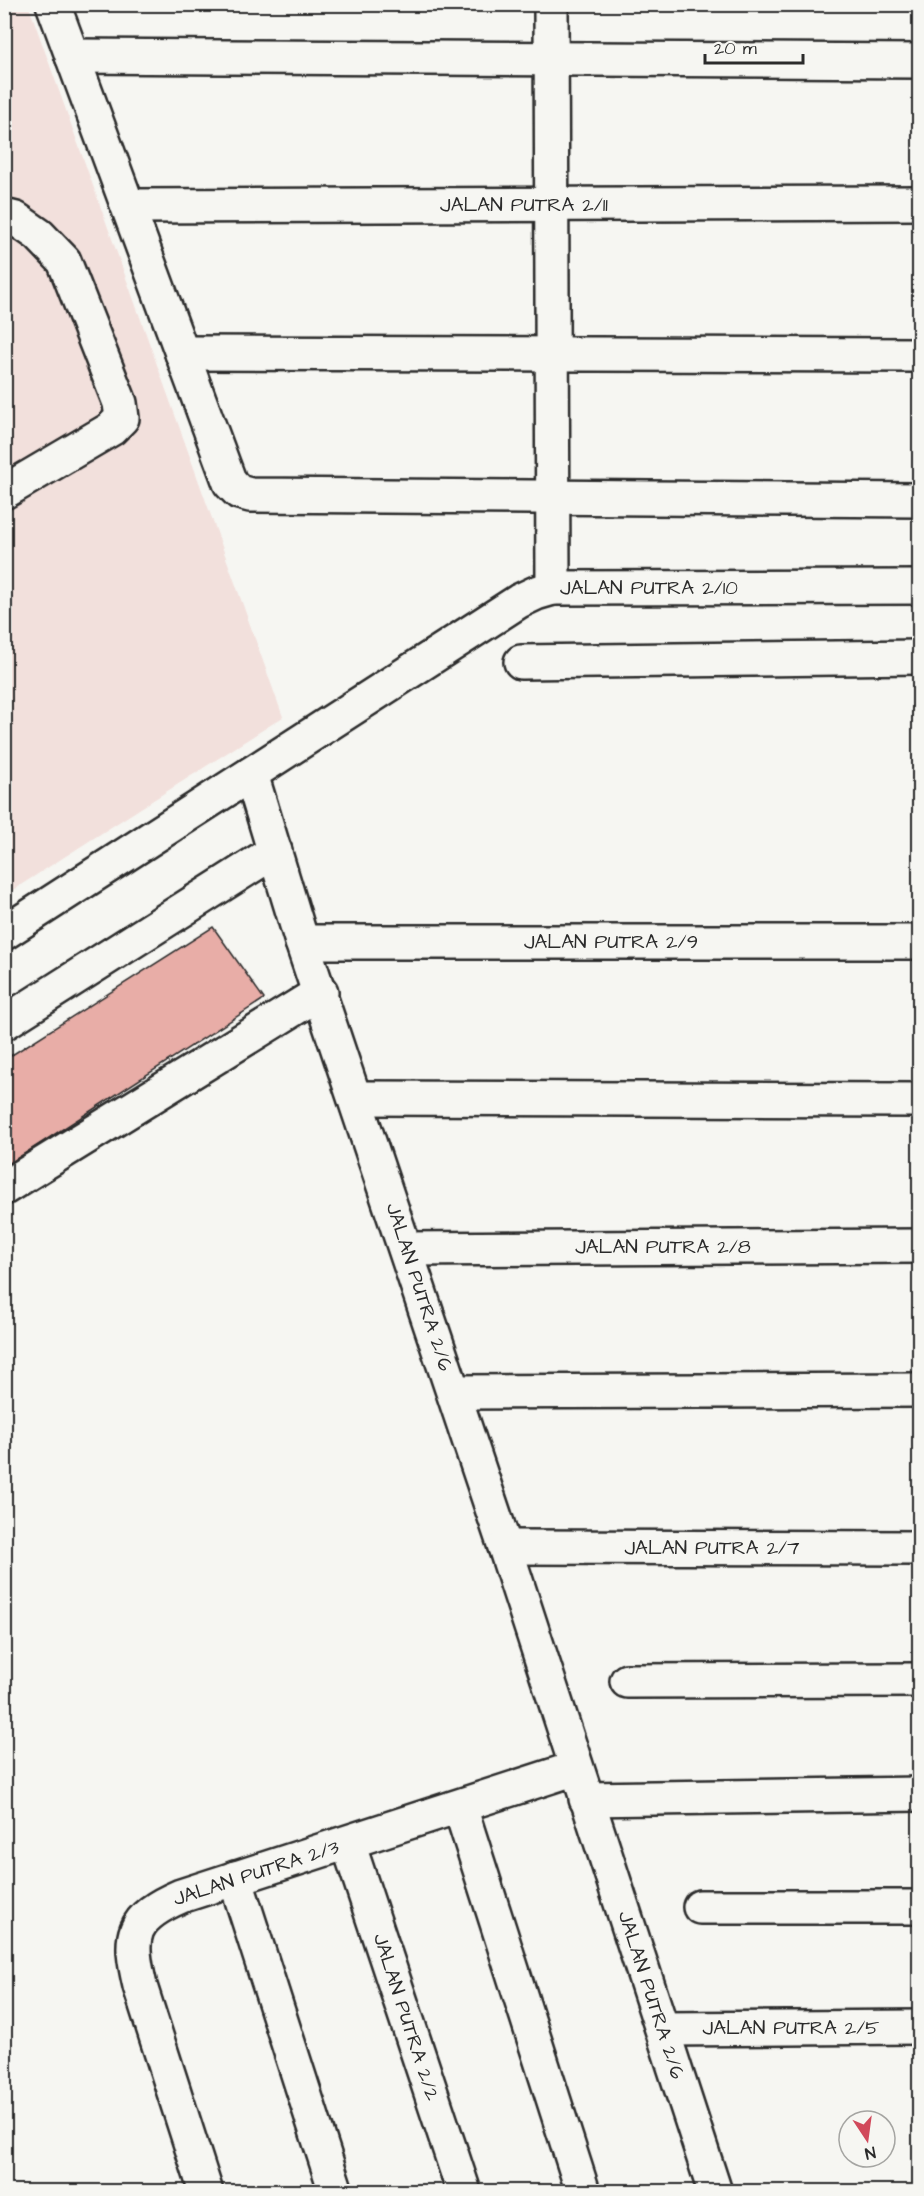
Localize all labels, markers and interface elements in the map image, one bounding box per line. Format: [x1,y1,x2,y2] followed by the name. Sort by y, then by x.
[705,27,802,65] scale bar
[714,36,757,61] text: 20 m
[440,191,608,219] street label: JALAN PUTRA 2/11
[560,574,738,602] street label: JALAN PUTRA 2/10
[524,928,698,956] street label: JALAN PUTRA 2/9
[379,1199,460,1375] street label: JALAN PUTRA 2/6
[575,1233,751,1261] street label: JALAN PUTRA 2/8
[625,1534,799,1562] street label: JALAN PUTRA 2/7
[169,1833,343,1913] street label: JALAN PUTRA 2/3
[611,1907,692,2083] street label: JALAN PUTRA 2/6
[366,1930,446,2105] street label: JALAN PUTRA 2/2
[703,2014,879,2042] street label: JALAN PUTRA 2/5
[837,2109,897,2169] north arrow
[863,2141,878,2164] text: N

